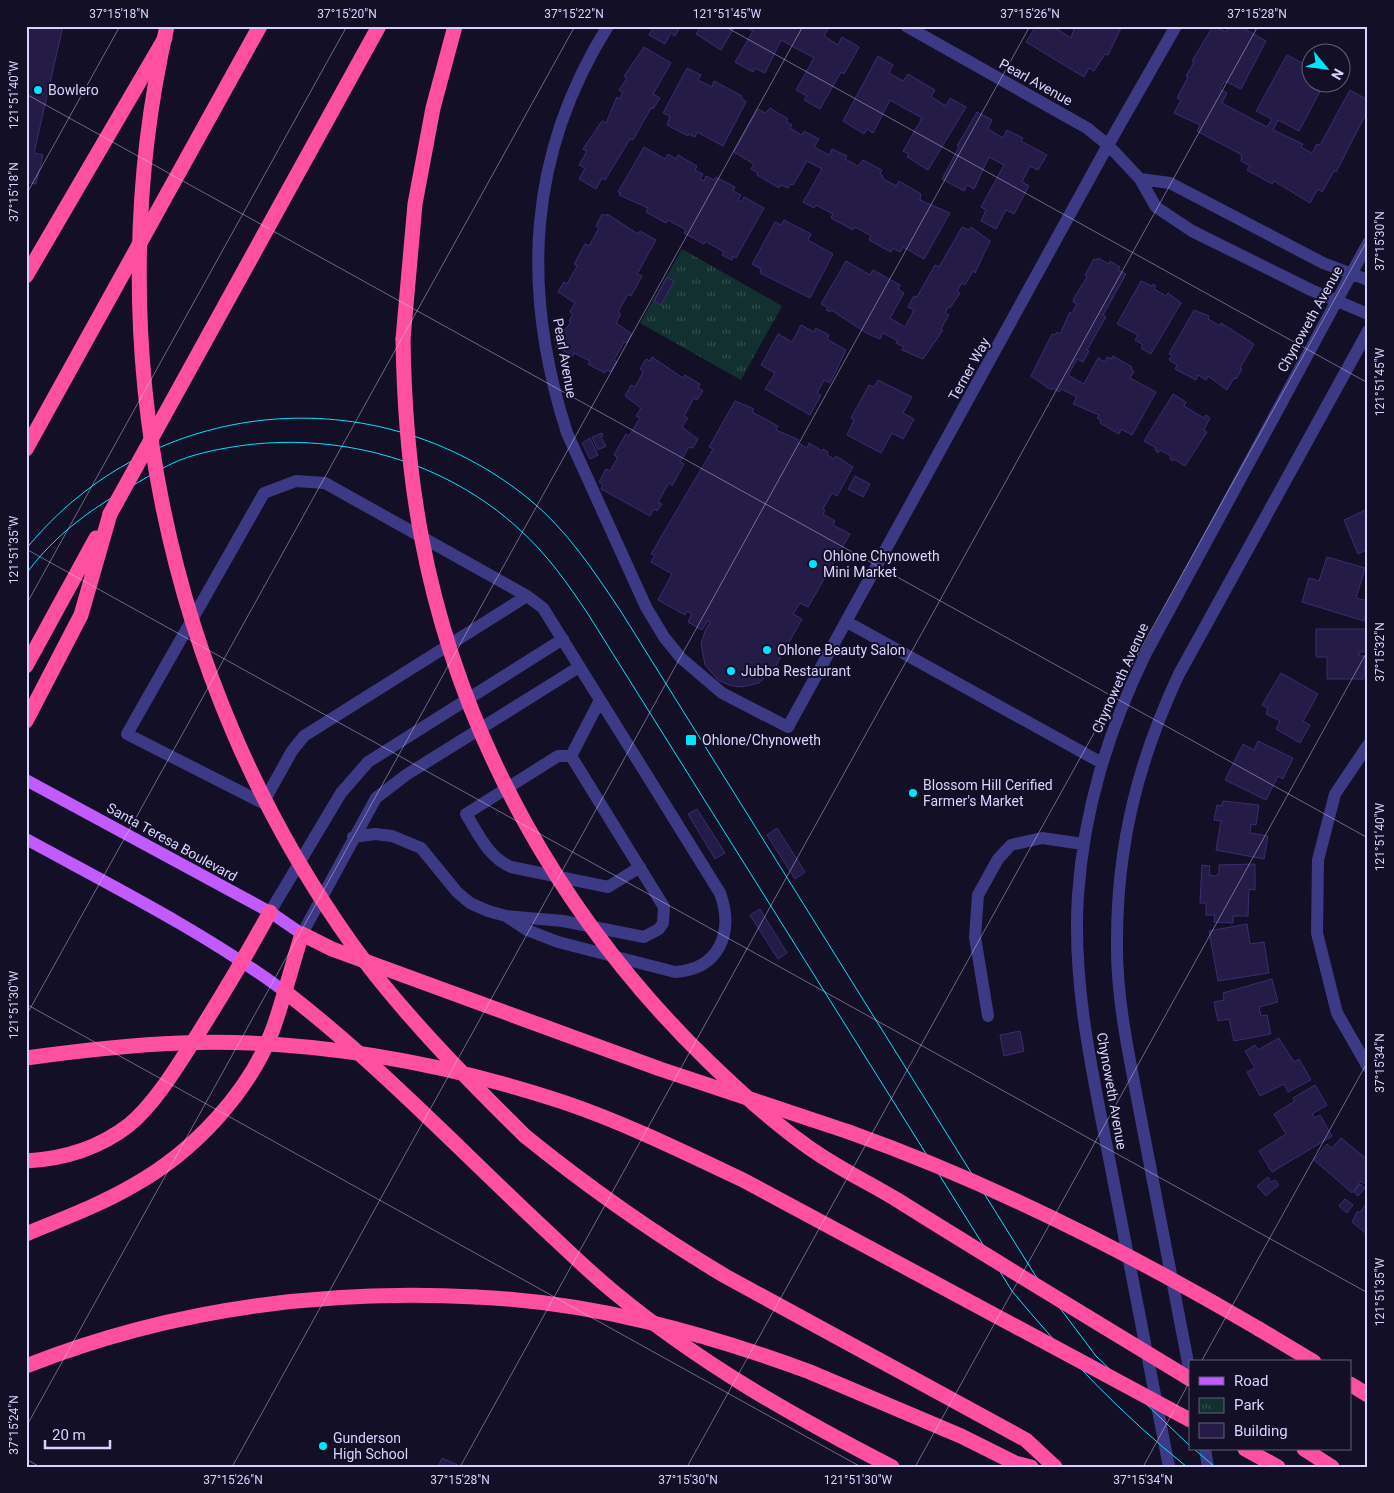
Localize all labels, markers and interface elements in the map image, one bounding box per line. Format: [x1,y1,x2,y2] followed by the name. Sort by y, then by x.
[89,7,149,21] text: 37°15'18"N
[317,7,377,21] text: 37°15'20"N
[544,7,604,21] text: 37°15'22"N
[693,7,761,21] text: 121°51'45"W
[1000,7,1060,21] text: 37°15'26"N
[1227,7,1287,21] text: 37°15'28"N
[1302,42,1352,92] north arrow
[997,55,1075,109] street label: Pearl Avenue
[7,61,21,129] text: 121°51'40"W
[1328,66,1347,83] text: N
[48,82,99,98] place label: Bowlero
[32,84,44,96] marker: Bowlero
[7,162,21,222] text: 37°15'18"N
[1373,211,1387,271] text: 37°15'30"N
[1274,263,1346,375] street label: Chynoweth Avenue
[550,317,580,399] street label: Pearl Avenue
[945,334,993,403] street label: Terner Way
[1373,348,1387,416] text: 121°51'45"W
[7,516,21,584] text: 121°51'35"W
[823,548,940,580] place label: Ohlone Chynoweth Mini Market
[807,558,819,570] marker: Ohlone Chynoweth Mini Market
[1089,621,1151,735] street label: Chynoweth Avenue
[1373,622,1387,682] text: 37°15'32"N
[777,642,906,658] place label: Ohlone Beauty Salon
[761,644,773,656] marker: Ohlone Beauty Salon
[741,663,851,679] place label: Jubba Restaurant
[725,665,737,677] marker: Jubba Restaurant
[702,732,821,748] place label: Ohlone/Chynoweth
[684,733,698,747] marker: Ohlone/Chynoweth
[923,777,1053,809] place label: Blossom Hill Cerified Farmer's Market
[907,787,919,799] marker: Blossom Hill Cerified Farmer's Market
[104,799,240,885] street label: Santa Teresa Boulevard
[1373,803,1387,871] text: 121°51'40"W
[7,971,21,1039] text: 121°51'30"W
[1094,1031,1130,1151] street label: Chynoweth Avenue
[1373,1033,1387,1093] text: 37°15'34"N
[1373,1258,1387,1326] text: 121°51'35"W
[1189,1360,1352,1450] legend
[1234,1372,1268,1390] text: Road
[7,1395,21,1455] text: 37°15'24"N
[1234,1396,1265,1414] text: Park
[45,1418,110,1450] scale bar
[1234,1422,1288,1440] text: Building
[52,1426,86,1444] text: 20 m
[333,1430,408,1462] place label: Gunderson High School
[317,1440,329,1452] marker: Gunderson High School
[203,1473,263,1487] text: 37°15'26"N
[430,1473,490,1487] text: 37°15'28"N
[658,1473,718,1487] text: 37°15'30"N
[824,1473,892,1487] text: 121°51'30"W
[1113,1473,1173,1487] text: 37°15'34"N

